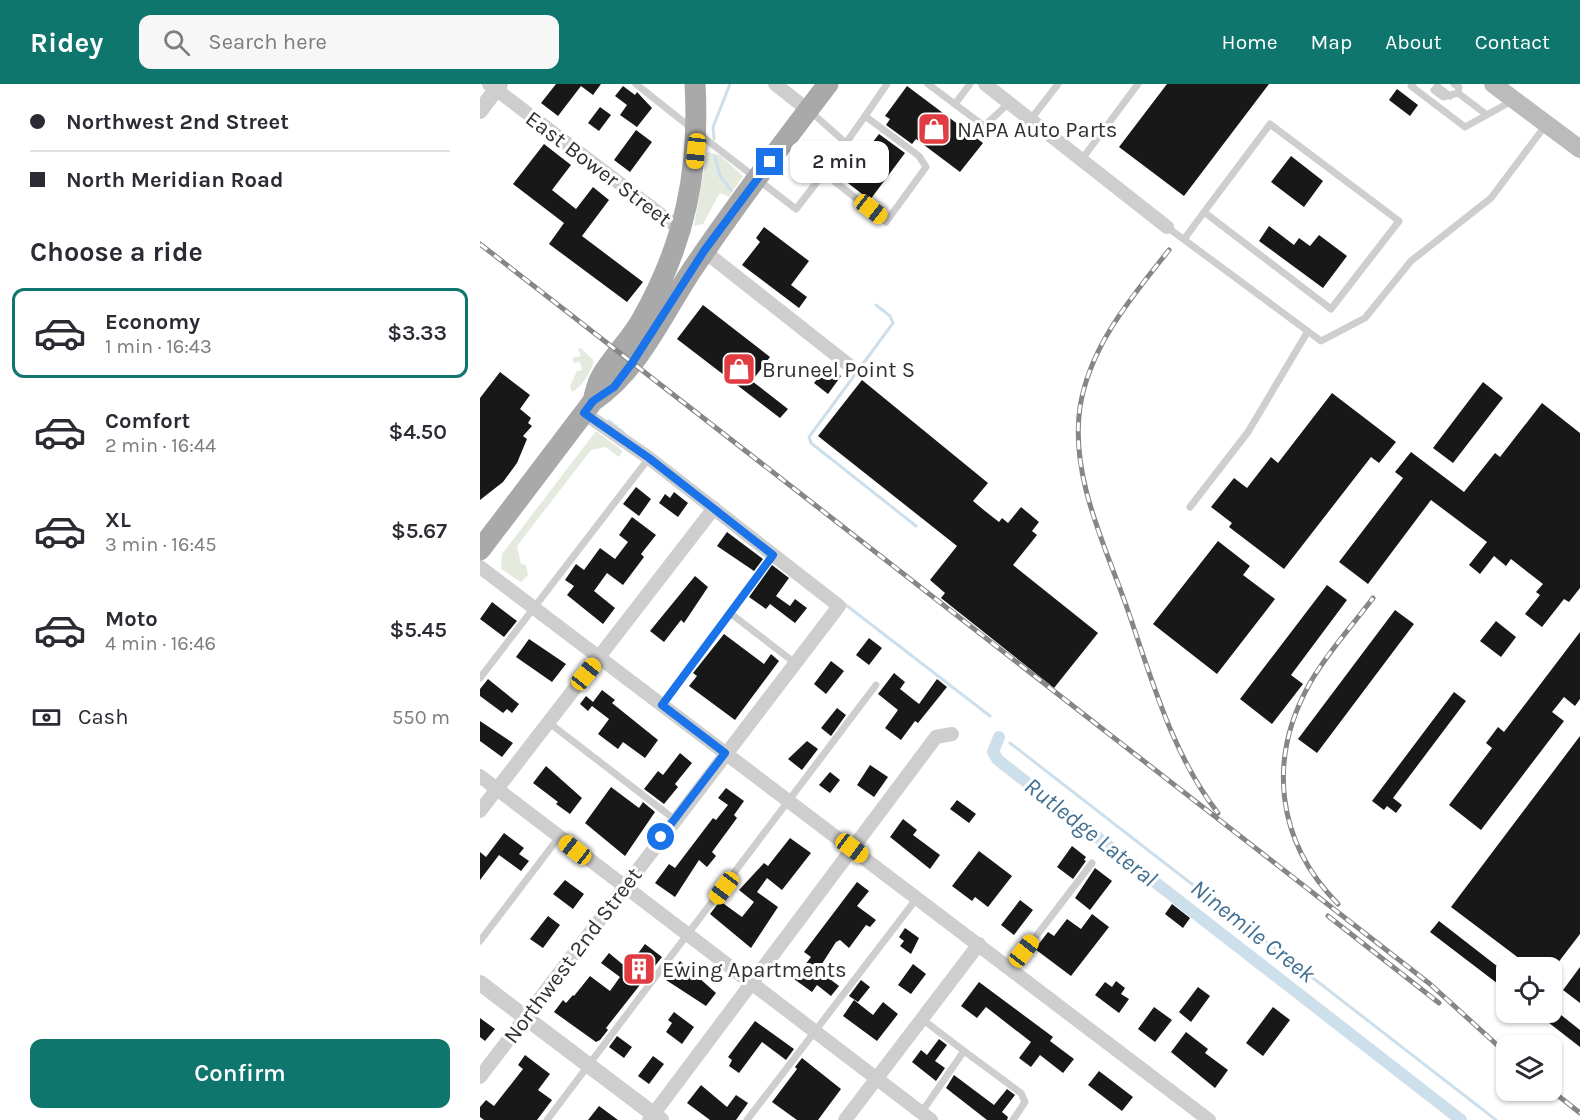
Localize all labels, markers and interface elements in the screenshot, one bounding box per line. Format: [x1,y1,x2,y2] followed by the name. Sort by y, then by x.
[139,15,559,69] search box
[30,26,103,59] text: Ridey
[160,26,193,59] icon: search
[208,29,327,55] text: Search here
[1222,30,1278,54] text: Home
[1311,30,1352,54] text: Map
[1385,30,1442,54] text: About
[1475,30,1550,54] text: Contact
[520,105,677,232] street label: East Bower Street
[66,109,289,135] text: Northwest 2nd Street
[916,111,952,147] shop icon: NAPA Auto Parts
[957,117,1117,143] place label: NAPA Auto Parts
[685,132,707,170] car
[791,141,890,183] callout: 2 min
[756,148,783,175] route end
[812,150,867,173] text: 2 min
[66,167,283,193] text: North Meridian Road
[851,191,891,227] car
[30,236,203,268] text: Choose a ride
[33,306,87,360] icon: car
[105,309,200,335] text: Economy
[387,320,447,346] text: $3.33
[105,335,212,358] text: 1 min · 16:43
[721,351,757,387] shop icon: Bruneel Point S
[762,357,915,383] place label: Bruneel Point S
[33,405,87,459] icon: car
[105,408,190,434] text: Comfort
[388,419,447,445] text: $4.50
[105,434,216,457] text: 2 min · 16:44
[33,504,87,558] icon: car
[105,507,131,533] text: XL
[391,518,447,544] text: $5.67
[105,533,217,556] text: 3 min · 16:45
[33,603,87,657] icon: car
[105,606,158,632] text: Moto
[389,617,447,643] text: $5.45
[105,632,216,655] text: 4 min · 16:46
[568,654,604,694] car
[30,701,63,734] icon: cash
[78,704,128,730] text: Cash
[392,706,450,729] text: 550 m
[1019,772,1163,892] water label: Rutledge Lateral
[647,823,674,850] route start
[832,830,872,866] car
[555,832,595,868] car
[498,863,647,1049] street label: Northwest 2nd Street
[706,868,742,908] car
[1185,874,1321,989] water label: Ninemile Creek
[1006,931,1042,971] car
[621,951,657,987] building icon: Ewing Apartments
[662,957,847,983] place label: Ewing Apartments
[1496,957,1562,1101] map controls
[1496,957,1562,1023] button: locate
[1496,1035,1562,1101] button: layers
[30,1039,450,1108] button: Confirm

